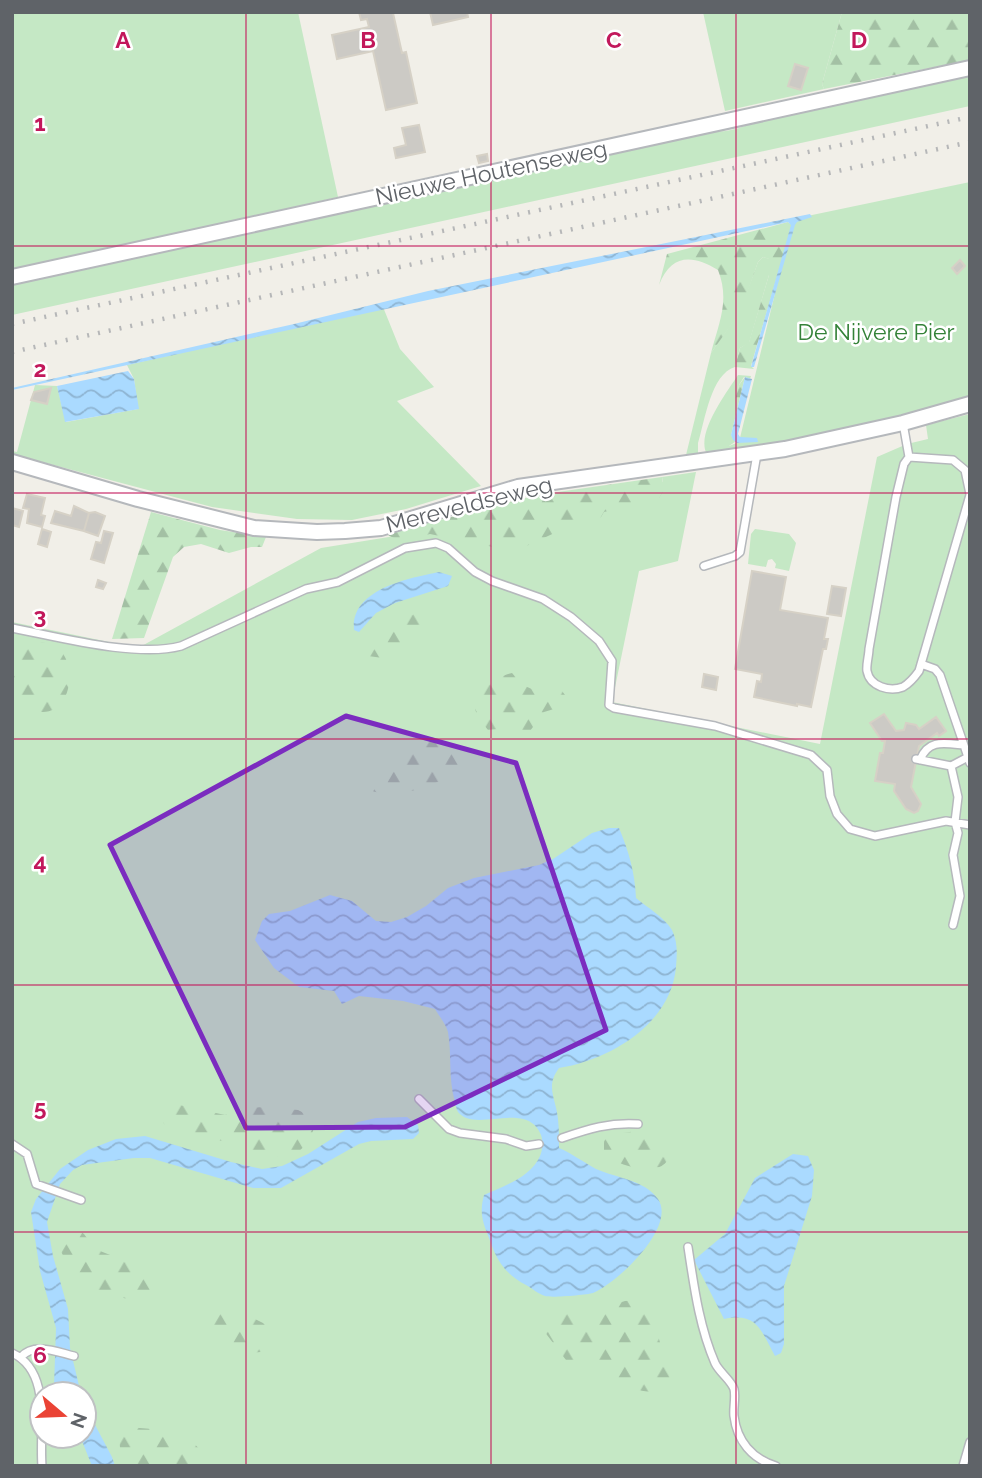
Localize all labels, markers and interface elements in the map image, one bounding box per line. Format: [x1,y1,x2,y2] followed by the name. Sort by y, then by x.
[115,26,131,53] text: A
[360,26,376,53] text: B
[606,26,622,53] text: C
[851,26,867,53] text: D
[34,109,46,136] text: 1
[373,134,609,210] street label: Nieuwe Houtenseweg
[797,318,955,345] park label: De Nijvere Pier
[34,355,46,382] text: 2
[383,470,555,538] street label: Mereveldseweg
[34,602,46,629] text: 3
[33,848,47,875] text: 4
[34,1094,47,1121] text: 5
[33,1341,47,1368] text: 6
[28,1380,98,1450] north arrow
[66,1410,92,1431] text: N

